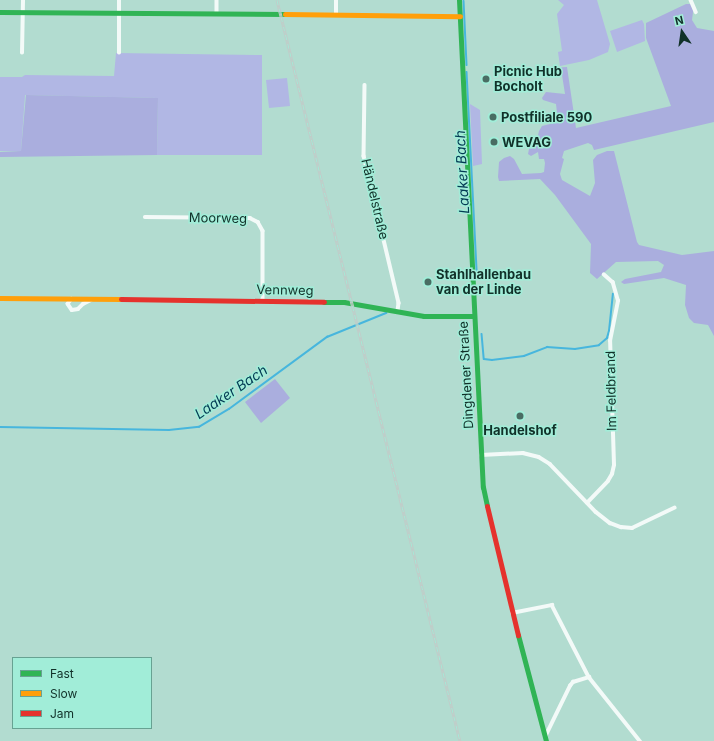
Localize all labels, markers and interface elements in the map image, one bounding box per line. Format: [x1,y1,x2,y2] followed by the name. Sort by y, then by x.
[662,12,702,52] north arrow
[674,13,685,28] text: N
[494,64,562,95] place label: Picnic Hub Bocholt
[481,74,491,84] marker: Picnic Hub Bocholt
[501,109,592,125] place label: Postfiliale 590
[488,112,498,122] marker: Postfiliale 590
[451,130,473,214] water label: Laaker Bach
[502,134,551,150] place label: WEVAG
[489,137,499,147] marker: WEVAG
[358,157,392,241] street label: Händelstraße
[189,210,247,226] street label: Moorweg
[436,267,531,298] place label: Stahlhallenbau van der Linde
[423,277,433,287] marker: Stahlhallenbau van der Linde
[256,282,314,298] street label: Vennweg
[455,321,477,429] street label: Dingdener Straße
[603,351,619,431] street label: Im Feldbrand
[192,362,270,422] water label: Laaker Bach
[515,411,525,421] marker: Handelshof
[483,422,557,438] place label: Handelshof
[12,657,152,729] legend
[50,666,74,681] text: Fast
[50,686,77,701] text: Slow
[50,706,74,721] text: Jam

